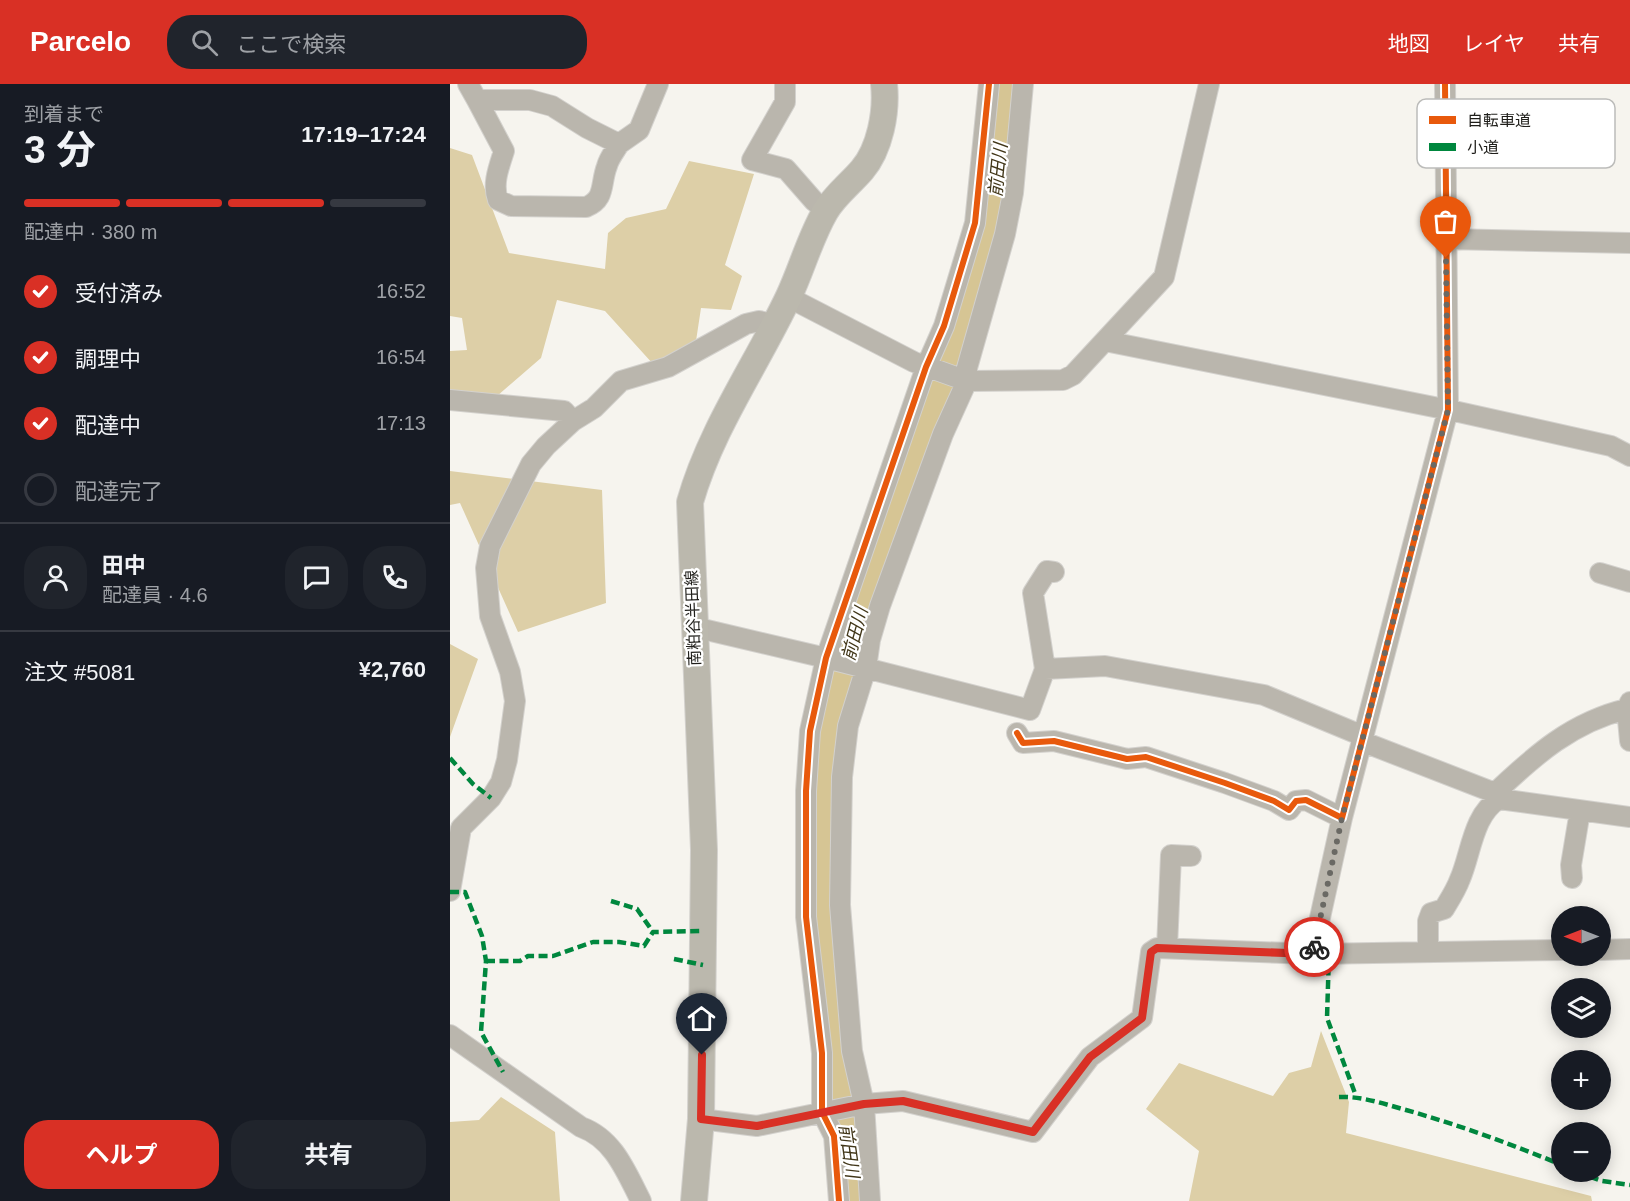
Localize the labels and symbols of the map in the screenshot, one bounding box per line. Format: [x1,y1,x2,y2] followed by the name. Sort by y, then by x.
[1417,99,1615,168] legend
[1467,112,1531,129] text: 自転車道
[1467,139,1499,156] text: 小道
[985,140,1011,198] water label: 前田川
[1420,196,1471,258] pin
[683,570,703,666] street label: 南粕谷半田線
[838,603,872,663] water label: 前田川
[1551,906,1611,966] north arrow
[1284,917,1344,977] courier
[676,993,727,1055] pin
[835,1123,863,1181] water label: 前田川

